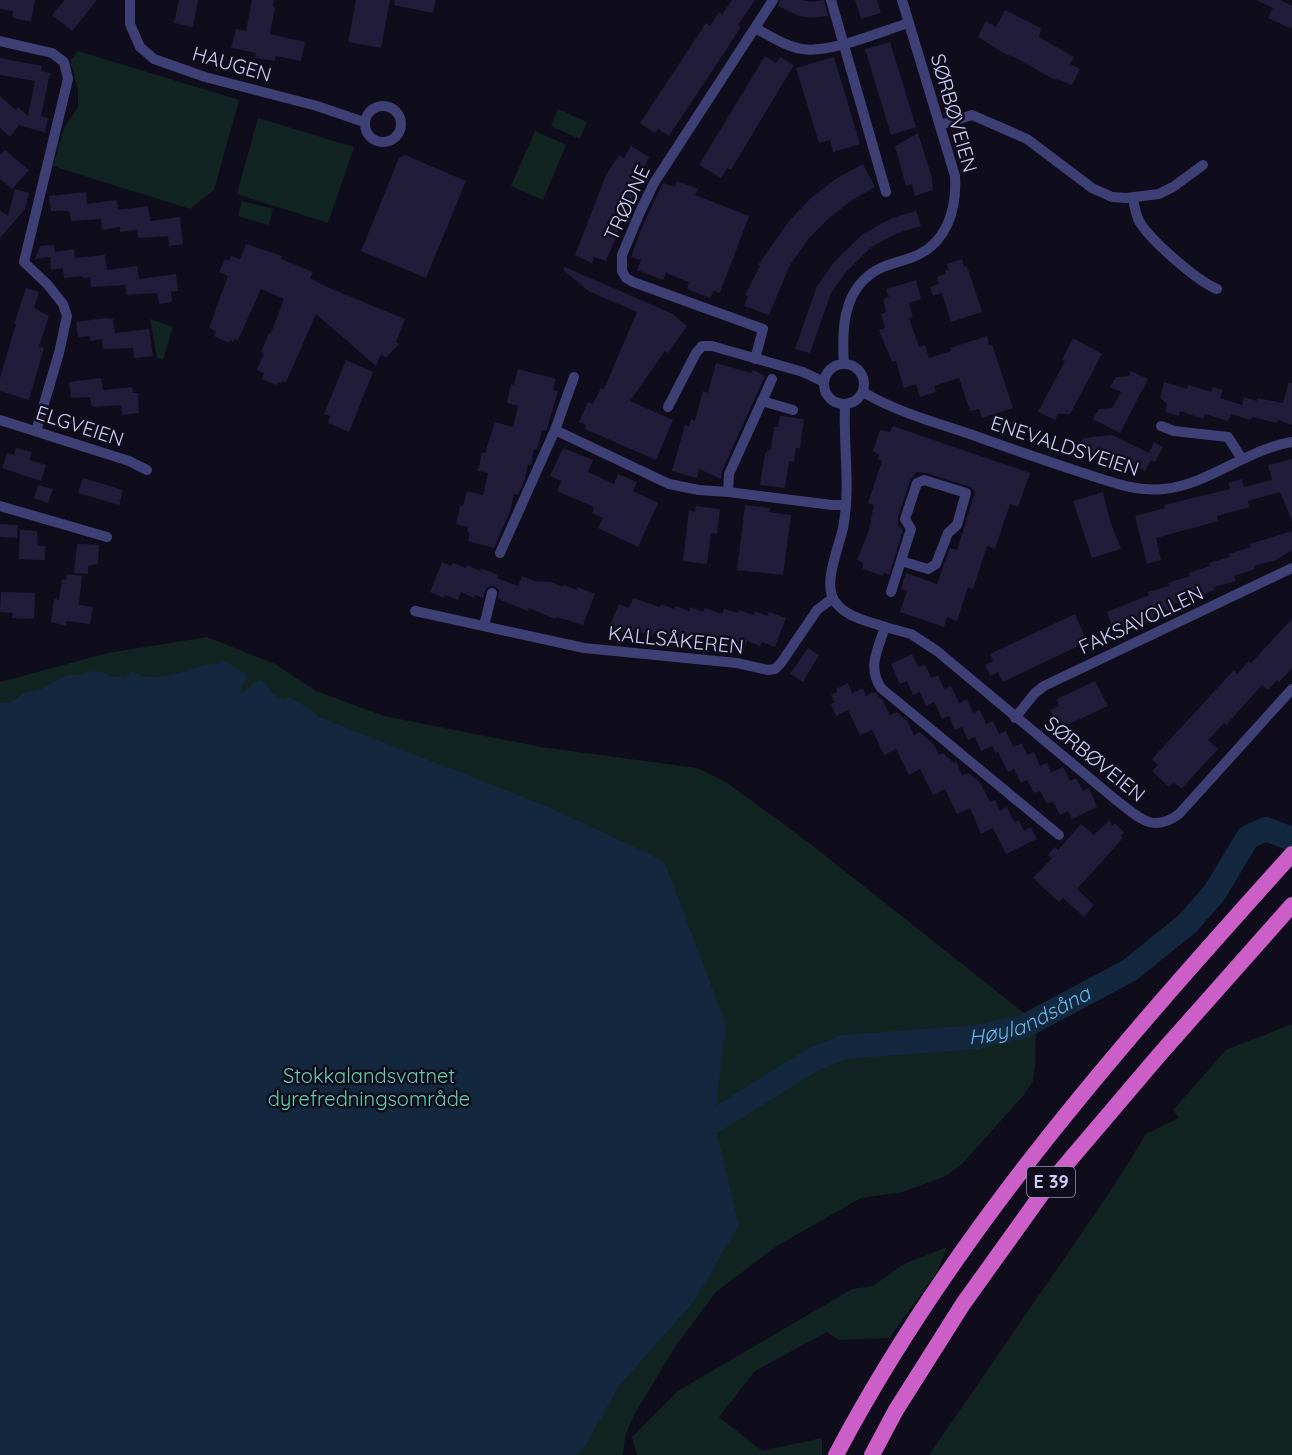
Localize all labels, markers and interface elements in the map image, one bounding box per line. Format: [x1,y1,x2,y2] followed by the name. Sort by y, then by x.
[190,40,275,87] street label: HAUGEN
[926,51,983,175] street label: SØRBØVEIEN
[598,161,655,244] street label: TRØDNE
[33,400,127,451] street label: ELGVEIEN
[988,410,1143,481] street label: ENEVALDSVEIEN
[1074,580,1207,659] street label: FAKSAVOLLEN
[607,620,745,659] street label: KALLSÅKEREN
[1040,710,1151,807] street label: SØRBØVEIEN
[968,979,1096,1050] water label: Høylandsåna
[268,1063,470,1111] park label: Stokkalandsvatnet dyrefredningsområde
[1027,1167,1075,1197] road number: E 39

